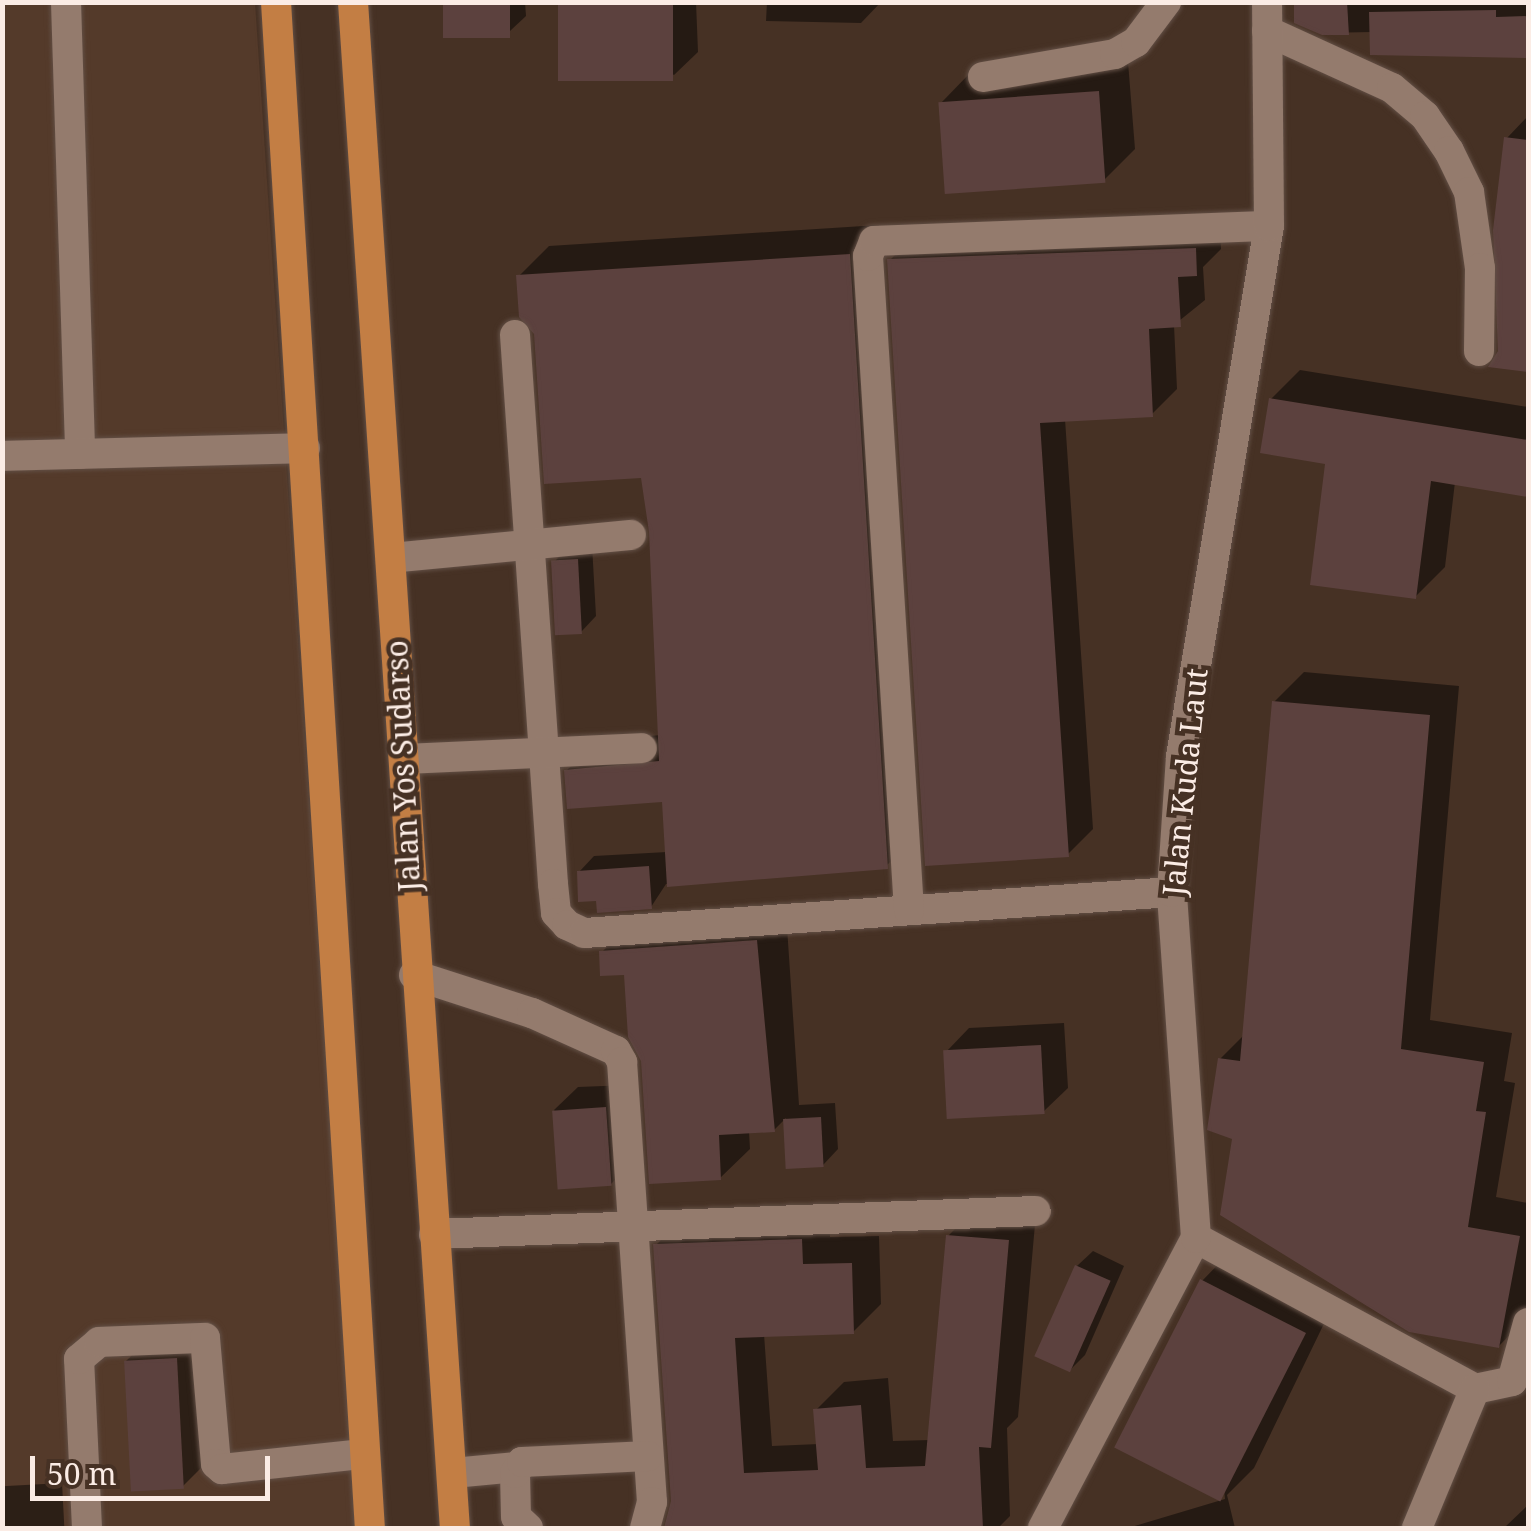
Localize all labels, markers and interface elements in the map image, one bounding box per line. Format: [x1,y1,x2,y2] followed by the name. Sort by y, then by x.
[378,639,428,893] street label: Jalan Yos Sudarso
[1155,666,1215,898] street label: Jalan Kuda Laut
[35,1436,275,1498] scale bar
[47,1453,117,1494] text: 50 m

